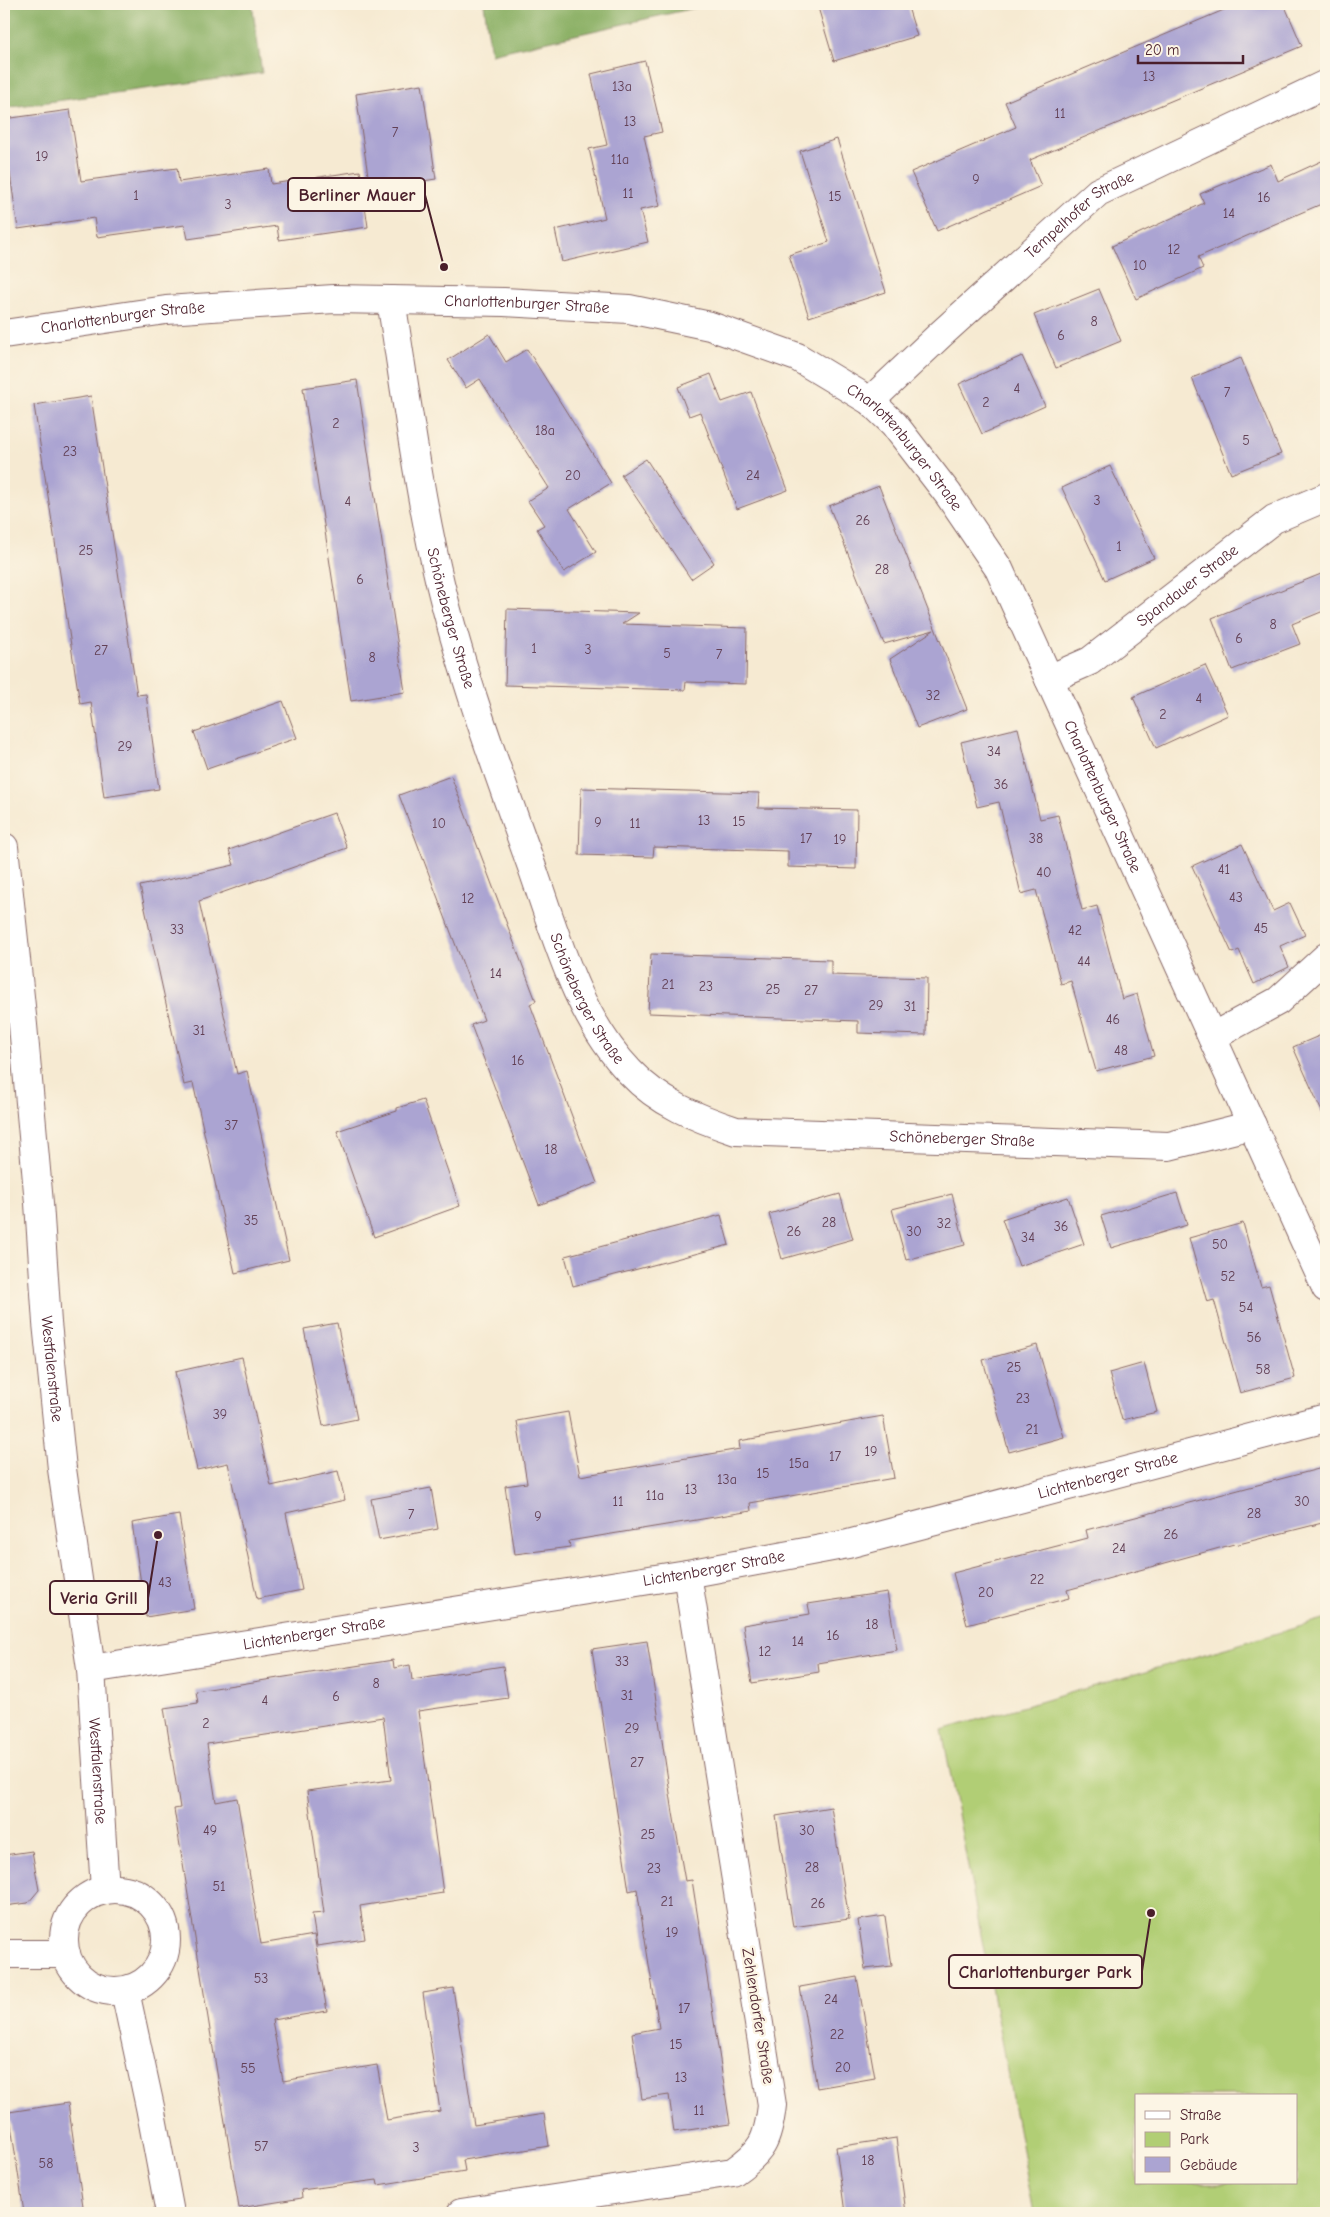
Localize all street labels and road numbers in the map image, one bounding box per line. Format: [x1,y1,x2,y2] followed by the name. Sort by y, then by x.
[1021,167,1137,262] street label: Tempelhofer Straße
[444,292,610,317] street label: Charlottenburger Straße
[40,298,206,337] street label: Charlottenburger Straße
[844,380,966,514] street label: Charlottenburger Straße
[1133,541,1242,631] street label: Spandauer Straße
[423,546,478,691] street label: Schöneberger Straße
[1060,717,1145,876] street label: Charlottenburger Straße
[546,931,628,1068] street label: Schöneberger Straße
[889,1127,1035,1150] street label: Schöneberger Straße
[38,1315,66,1423] street label: Westfalenstraße
[1036,1448,1180,1503] street label: Lichtenberger Straße
[642,1547,786,1590] street label: Lichtenberger Straße
[242,1613,387,1654] street label: Lichtenberger Straße
[85,1717,110,1825] street label: Westfalenstraße
[738,1947,778,2085] street label: Zehlendorfer Straße

